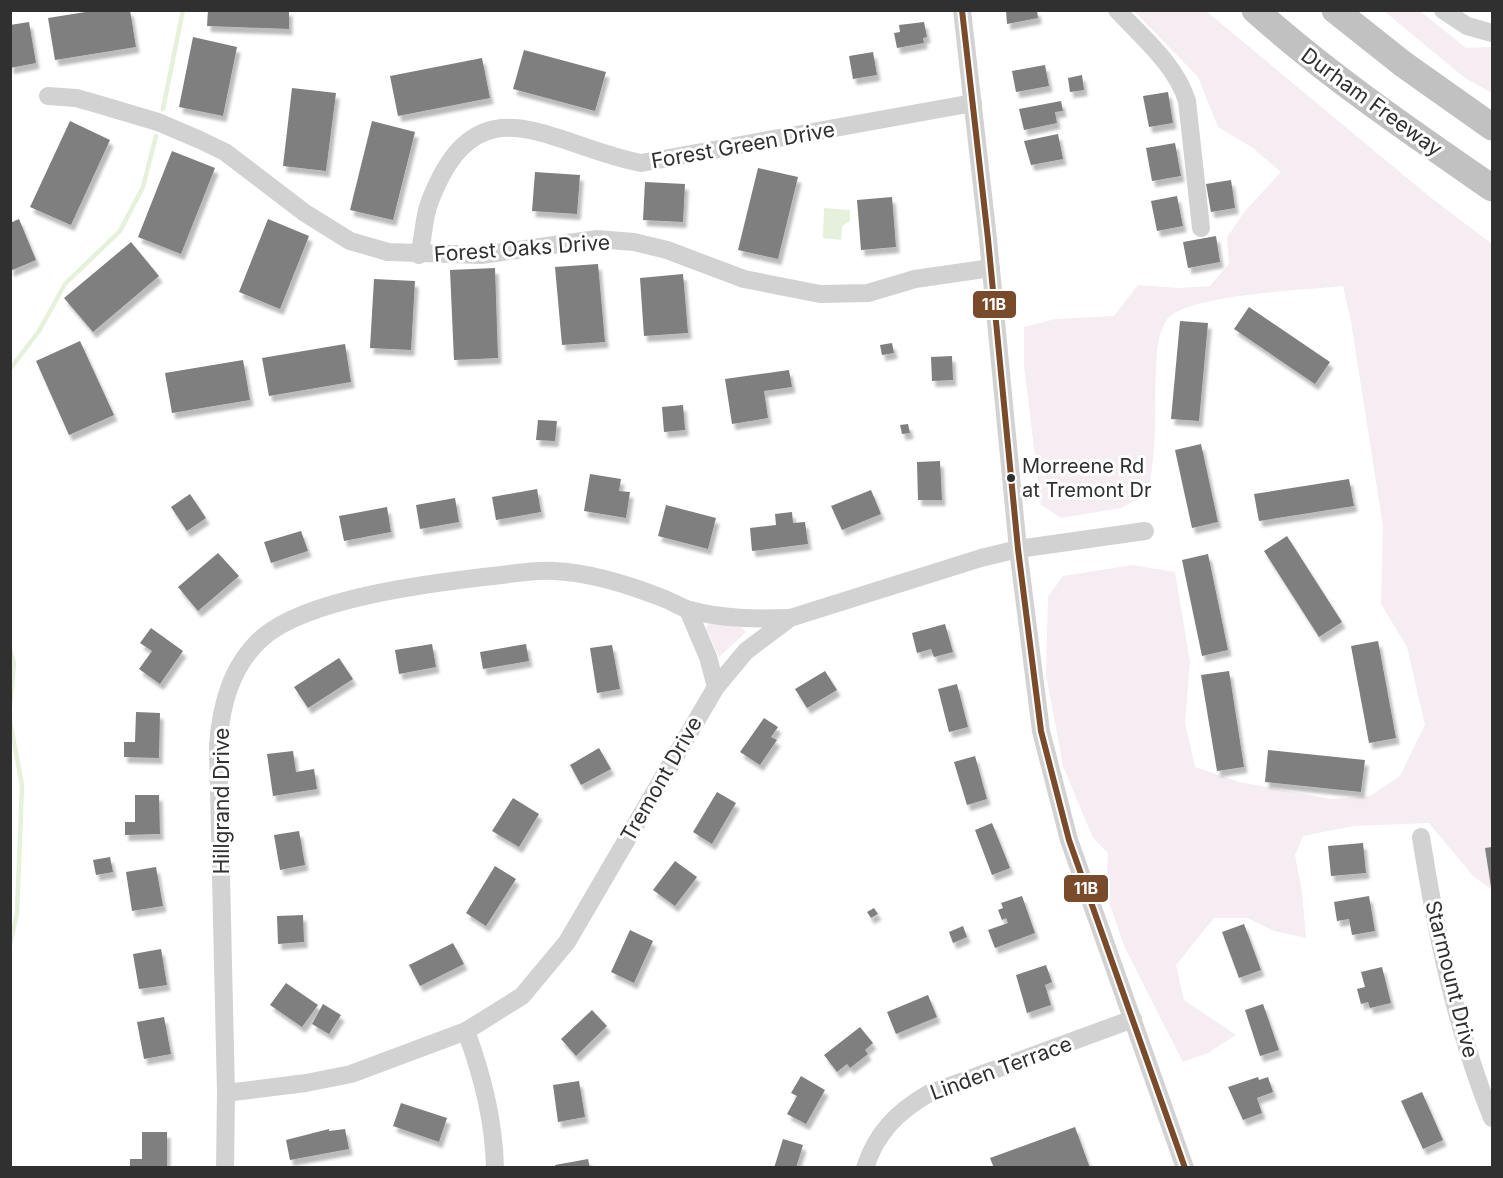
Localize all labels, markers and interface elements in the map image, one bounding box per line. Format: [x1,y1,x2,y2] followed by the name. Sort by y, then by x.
[1297,42,1448,162] street label: Durham Freeway
[649,117,837,173] street label: Forest Green Drive
[433,229,611,267] street label: Forest Oaks Drive
[972,290,1017,319] line badge: 11B
[982,294,1006,314] text: 11B
[1022,454,1152,502] place label: Morreene Rd at Tremont Dr
[1005,472,1017,484] marker: Morreene Rd at Tremont Dr
[615,712,707,846] street label: Tremont Drive
[209,728,234,874] street label: Hillgrand Drive
[1063,874,1109,903] line badge: 11B
[1074,878,1098,898] text: 11B
[1420,898,1484,1060] street label: Starmount Drive
[927,1031,1075,1105] street label: Linden Terrace

